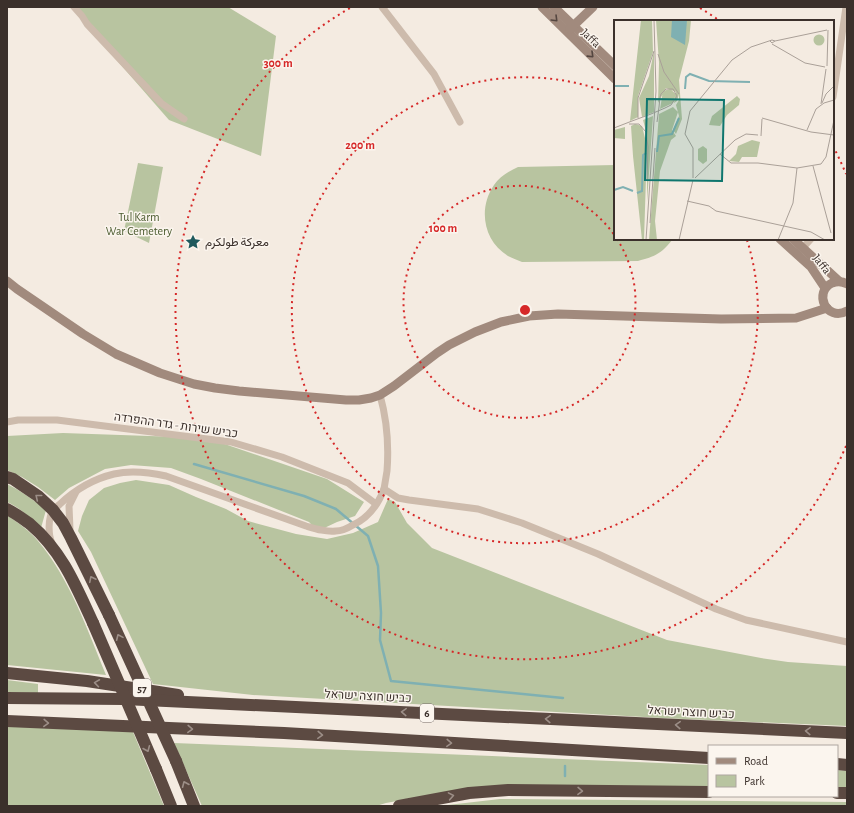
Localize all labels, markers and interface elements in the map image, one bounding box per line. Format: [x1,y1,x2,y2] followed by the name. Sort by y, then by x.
[550,14,557,22] one-way arrow
[614,20,834,240] inset map
[579,26,603,50] street label: Jaffa
[586,50,594,58] one-way arrow
[263,57,293,69] text: 300 m
[345,139,375,151] text: 200 m
[106,211,172,238] park label: Tul Karm War Cemetery
[429,222,457,234] text: 100 m
[184,233,202,251] place icon: معركة طولكرم
[205,236,269,250] place label: معركة طولكرم
[811,252,834,277] street label: Jaffa
[518,303,532,317] centre of rings
[113,410,239,440] street label: כביש שירות - גדר ההפרדה
[36,495,43,502] one-way arrow
[89,576,97,584] one-way arrow
[116,633,124,641] one-way arrow
[94,679,100,688] one-way arrow
[133,679,151,697] road number: 57
[324,688,412,704] street label: כביש חוצה ישראל
[420,704,434,722] road number: 6
[647,704,735,720] street label: כביש חוצה ישראל
[401,708,407,717] one-way arrow
[545,715,551,723] one-way arrow
[43,719,49,727] one-way arrow
[675,721,681,729] one-way arrow
[187,725,193,733] one-way arrow
[805,727,811,736] one-way arrow
[317,731,323,740] one-way arrow
[446,738,452,747] one-way arrow
[142,745,150,752] one-way arrow
[708,745,838,797] legend
[744,755,768,767] text: Road
[744,775,765,787] text: Park
[182,780,190,788] one-way arrow
[577,787,583,795] one-way arrow
[447,792,454,801] one-way arrow

